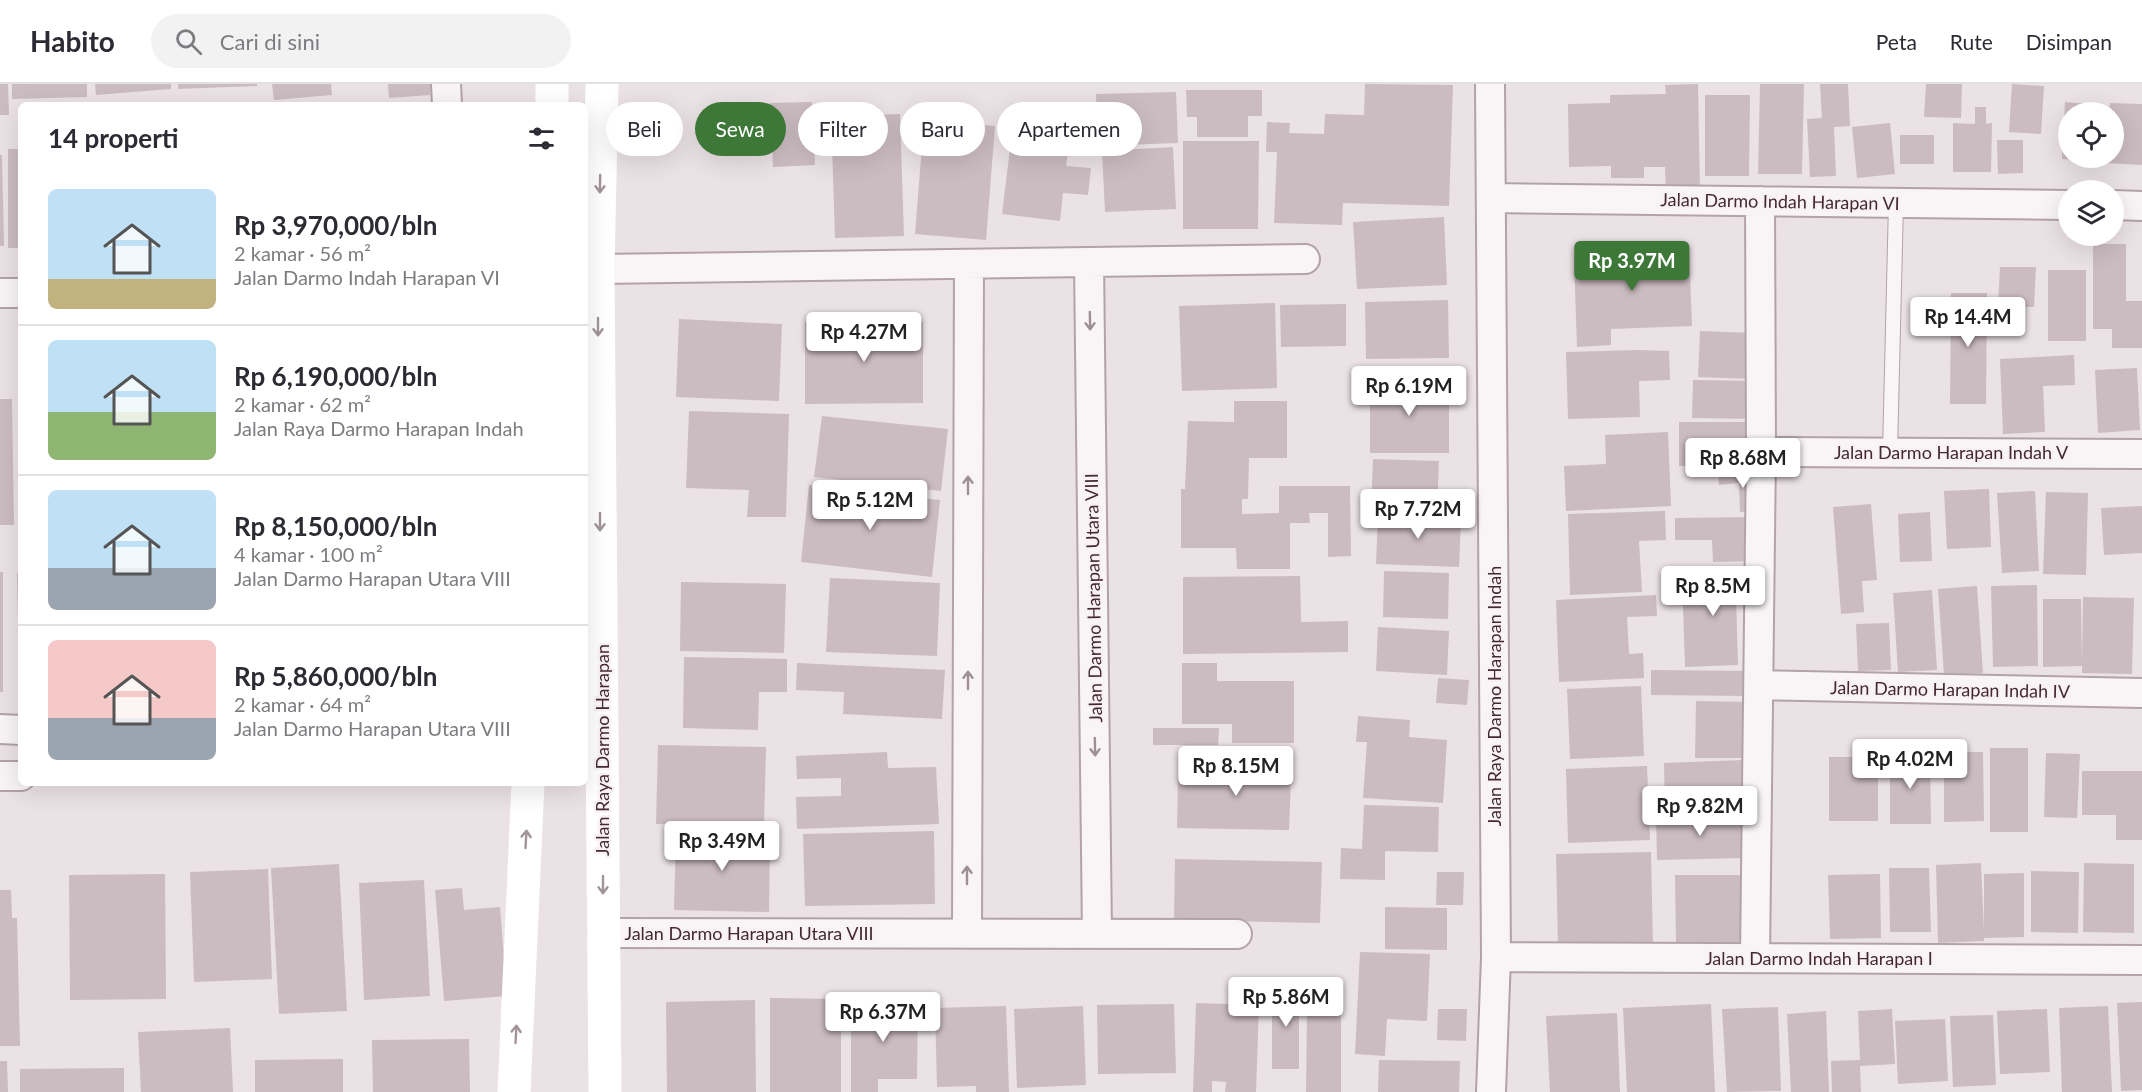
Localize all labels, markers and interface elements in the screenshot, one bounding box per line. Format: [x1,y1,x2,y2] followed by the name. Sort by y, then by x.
[151,14,571,68] search box
[30,24,115,58] text: Habito
[172,25,205,58] icon: search
[220,28,320,55] text: Cari di sini
[1876,29,1917,54] text: Peta
[1950,29,1993,54] text: Rute
[2026,29,2112,54] text: Disimpan
[606,102,683,156] chip: Beli
[695,102,786,156] chip: Sewa
[798,102,888,156] chip: Filter
[900,102,985,156] chip: Baru
[997,102,1142,156] chip: Apartemen
[2058,102,2124,246] map controls
[2058,102,2124,168] button: locate
[48,122,179,154] text: 14 properti
[525,122,558,155] icon: filters
[594,174,606,194] one-way arrow
[2058,180,2124,246] button: layers
[1660,188,1900,214] street label: Jalan Darmo Indah Harapan VI
[234,209,437,241] text: Rp 3,970,000/bln
[96,213,168,285] icon: home
[234,241,371,265] text: 2 kamar · 56 m²
[1570,241,1694,292] pin: Rp 3.97M
[1588,248,1676,272] text: Rp 3.97M
[234,265,500,289] text: Jalan Darmo Indah Harapan VI
[1906,297,2030,348] pin: Rp 14.4M
[1924,304,2012,328] text: Rp 14.4M
[1084,310,1096,330] one-way arrow
[802,312,926,363] pin: Rp 4.27M
[592,317,604,337] one-way arrow
[820,319,908,343] text: Rp 4.27M
[234,360,437,392] text: Rp 6,190,000/bln
[96,364,168,436] icon: home
[1347,366,1471,417] pin: Rp 6.19M
[1365,373,1453,397] text: Rp 6.19M
[234,392,371,416] text: 2 kamar · 62 m²
[234,416,524,440] text: Jalan Raya Darmo Harapan Indah
[1681,438,1805,489] pin: Rp 8.68M
[1834,441,2069,463] street label: Jalan Darmo Harapan Indah V
[1699,445,1787,469] text: Rp 8.68M
[1080,473,1106,723] street label: Jalan Darmo Harapan Utara VIII
[962,475,974,495] one-way arrow
[808,480,932,531] pin: Rp 5.12M
[826,487,914,511] text: Rp 5.12M
[1356,489,1480,540] pin: Rp 7.72M
[1374,496,1462,520] text: Rp 7.72M
[234,510,437,542] text: Rp 8,150,000/bln
[594,512,606,532] one-way arrow
[96,514,168,586] icon: home
[234,542,383,566] text: 4 kamar · 100 m²
[234,566,511,590] text: Jalan Darmo Harapan Utara VIII
[1483,566,1505,826] street label: Jalan Raya Darmo Harapan Indah
[1658,566,1768,617] pin: Rp 8.5M
[1675,573,1751,597] text: Rp 8.5M
[591,644,613,856] street label: Jalan Raya Darmo Harapan
[234,660,437,692] text: Rp 5,860,000/bln
[96,664,168,736] icon: home
[962,670,974,690] one-way arrow
[1830,676,2071,702] street label: Jalan Darmo Harapan Indah IV
[234,692,371,716] text: 2 kamar · 64 m²
[234,716,511,740] text: Jalan Darmo Harapan Utara VIII
[1089,736,1101,756] one-way arrow
[1848,739,1972,790] pin: Rp 4.02M
[1174,746,1298,797] pin: Rp 8.15M
[1866,746,1954,770] text: Rp 4.02M
[1192,753,1280,777] text: Rp 8.15M
[1638,786,1762,837] pin: Rp 9.82M
[1656,793,1744,817] text: Rp 9.82M
[660,821,784,872] pin: Rp 3.49M
[678,828,766,852] text: Rp 3.49M
[520,829,531,849] one-way arrow
[961,865,973,885] one-way arrow
[597,875,609,895] one-way arrow
[624,922,874,944] street label: Jalan Darmo Harapan Utara VIII
[1705,947,1933,969] street label: Jalan Darmo Indah Harapan I
[1224,977,1348,1028] pin: Rp 5.86M
[1242,984,1330,1008] text: Rp 5.86M
[821,992,945,1043] pin: Rp 6.37M
[839,999,927,1023] text: Rp 6.37M
[511,1024,522,1044] one-way arrow

